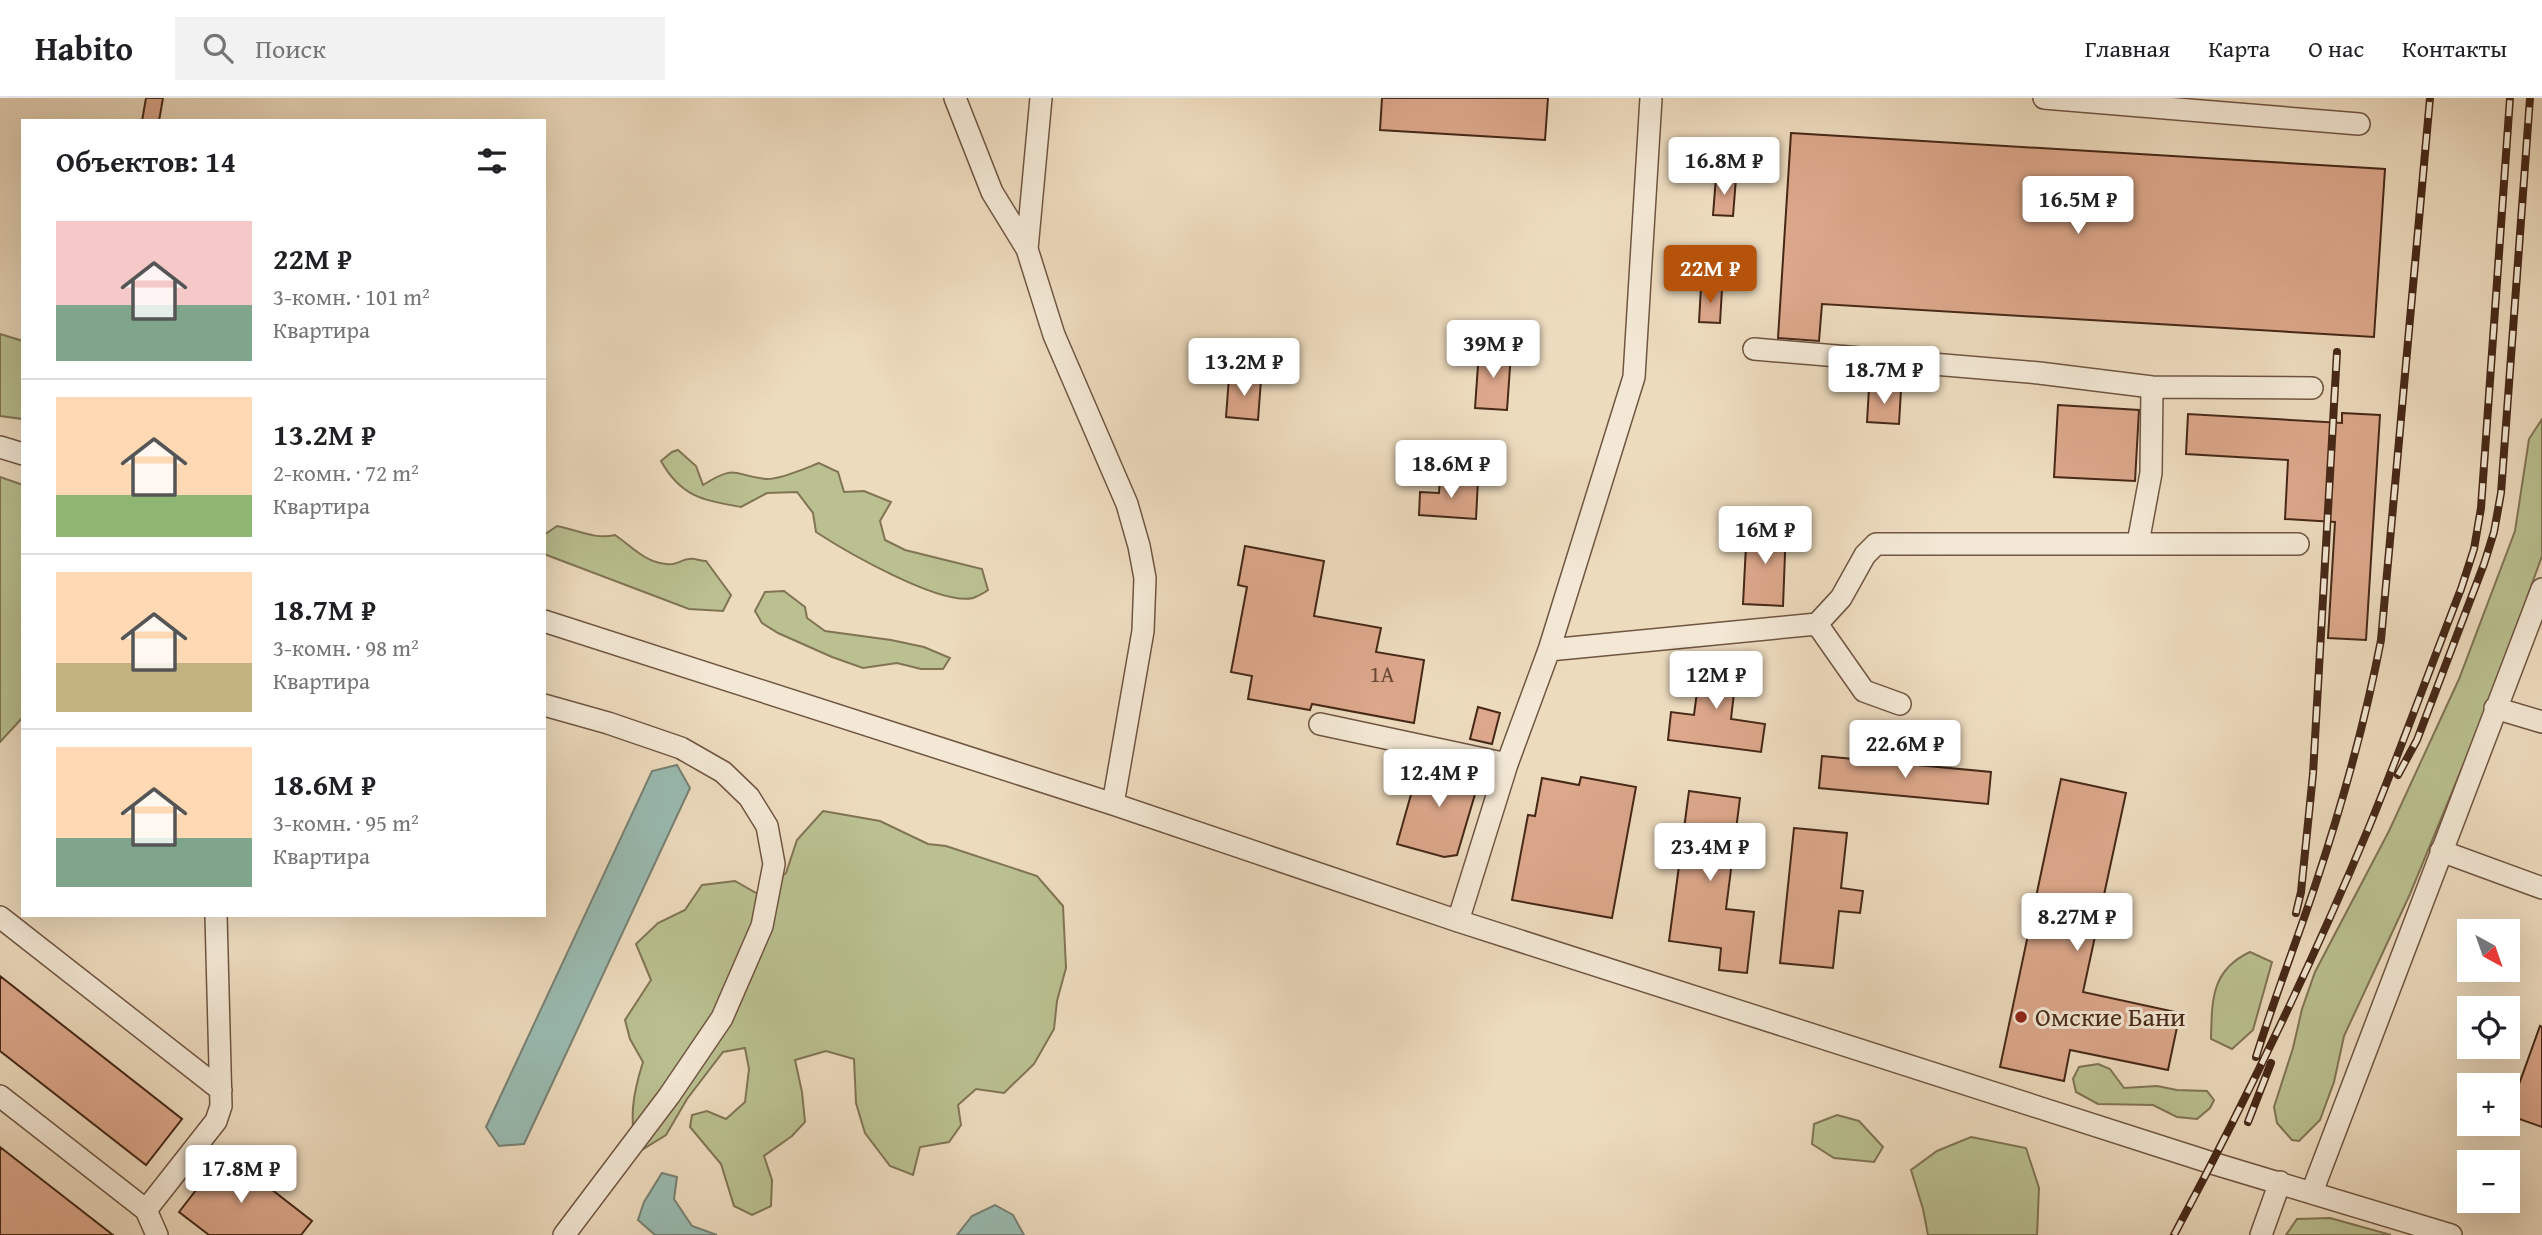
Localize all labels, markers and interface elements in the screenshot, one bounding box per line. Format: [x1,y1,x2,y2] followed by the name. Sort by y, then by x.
[175,17,665,80] search box
[35,24,133,72] text: Habito
[199,29,237,67] icon: search
[255,29,326,68] text: Поиск
[2085,31,2170,66] text: Главная
[2208,31,2270,66] text: Карта
[2308,31,2364,66] text: О нас
[2402,31,2507,66] text: Контакты
[1659,138,1789,197] pin: 16.8M ₽
[56,139,236,183] text: Объектов: 14
[473,142,511,180] icon: filters
[1684,143,1764,176] text: 16.8M ₽
[2013,176,2143,236] pin: 16.5M ₽
[2038,182,2118,215] text: 16.5M ₽
[273,236,352,280] text: 22M ₽
[1661,246,1759,305] pin: 22M ₽
[112,249,196,333] icon: home
[1680,251,1740,284] text: 22M ₽
[273,280,430,313] text: 3-комн. · 101 m²
[273,313,370,346] text: Квартира
[1444,320,1542,380] pin: 39M ₽
[1463,326,1523,359] text: 39M ₽
[1179,338,1309,398] pin: 13.2M ₽
[1204,344,1284,377] text: 13.2M ₽
[1819,346,1949,406] pin: 18.7M ₽
[1844,352,1924,385] text: 18.7M ₽
[273,412,376,456] text: 13.2M ₽
[112,425,196,509] icon: home
[1386,440,1516,500] pin: 18.6M ₽
[1411,446,1491,479] text: 18.6M ₽
[273,456,419,489] text: 2-комн. · 72 m²
[273,489,370,522] text: Квартира
[1716,506,1814,566] pin: 16M ₽
[1735,512,1795,545] text: 16M ₽
[273,587,376,631] text: 18.7M ₽
[112,600,196,684] icon: home
[273,631,419,664] text: 3-комн. · 98 m²
[1667,652,1765,711] pin: 12M ₽
[1369,657,1395,690] house number: 1А
[1686,657,1746,690] text: 12M ₽
[273,664,370,697] text: Квартира
[1840,720,1970,780] pin: 22.6M ₽
[1865,726,1945,759] text: 22.6M ₽
[1374,750,1504,809] pin: 12.4M ₽
[1399,755,1479,788] text: 12.4M ₽
[273,762,376,806] text: 18.6M ₽
[112,775,196,859] icon: home
[273,806,419,839] text: 3-комн. · 95 m²
[1645,824,1775,883] pin: 23.4M ₽
[1670,829,1750,862] text: 23.4M ₽
[273,839,370,872] text: Квартира
[2012,894,2142,953] pin: 8.27M ₽
[2037,899,2117,932] text: 8.27M ₽
[2457,919,2520,982] north arrow
[2457,919,2520,1213] map controls
[2457,996,2520,1059] button: locate
[2035,997,2186,1036] place label: Омские Бани
[2013,1009,2029,1025] marker: Омские Бани
[2457,1073,2520,1136] button: +
[176,1146,306,1205] pin: 17.8M ₽
[2457,1150,2520,1213] button: −
[201,1151,281,1184] text: 17.8M ₽

